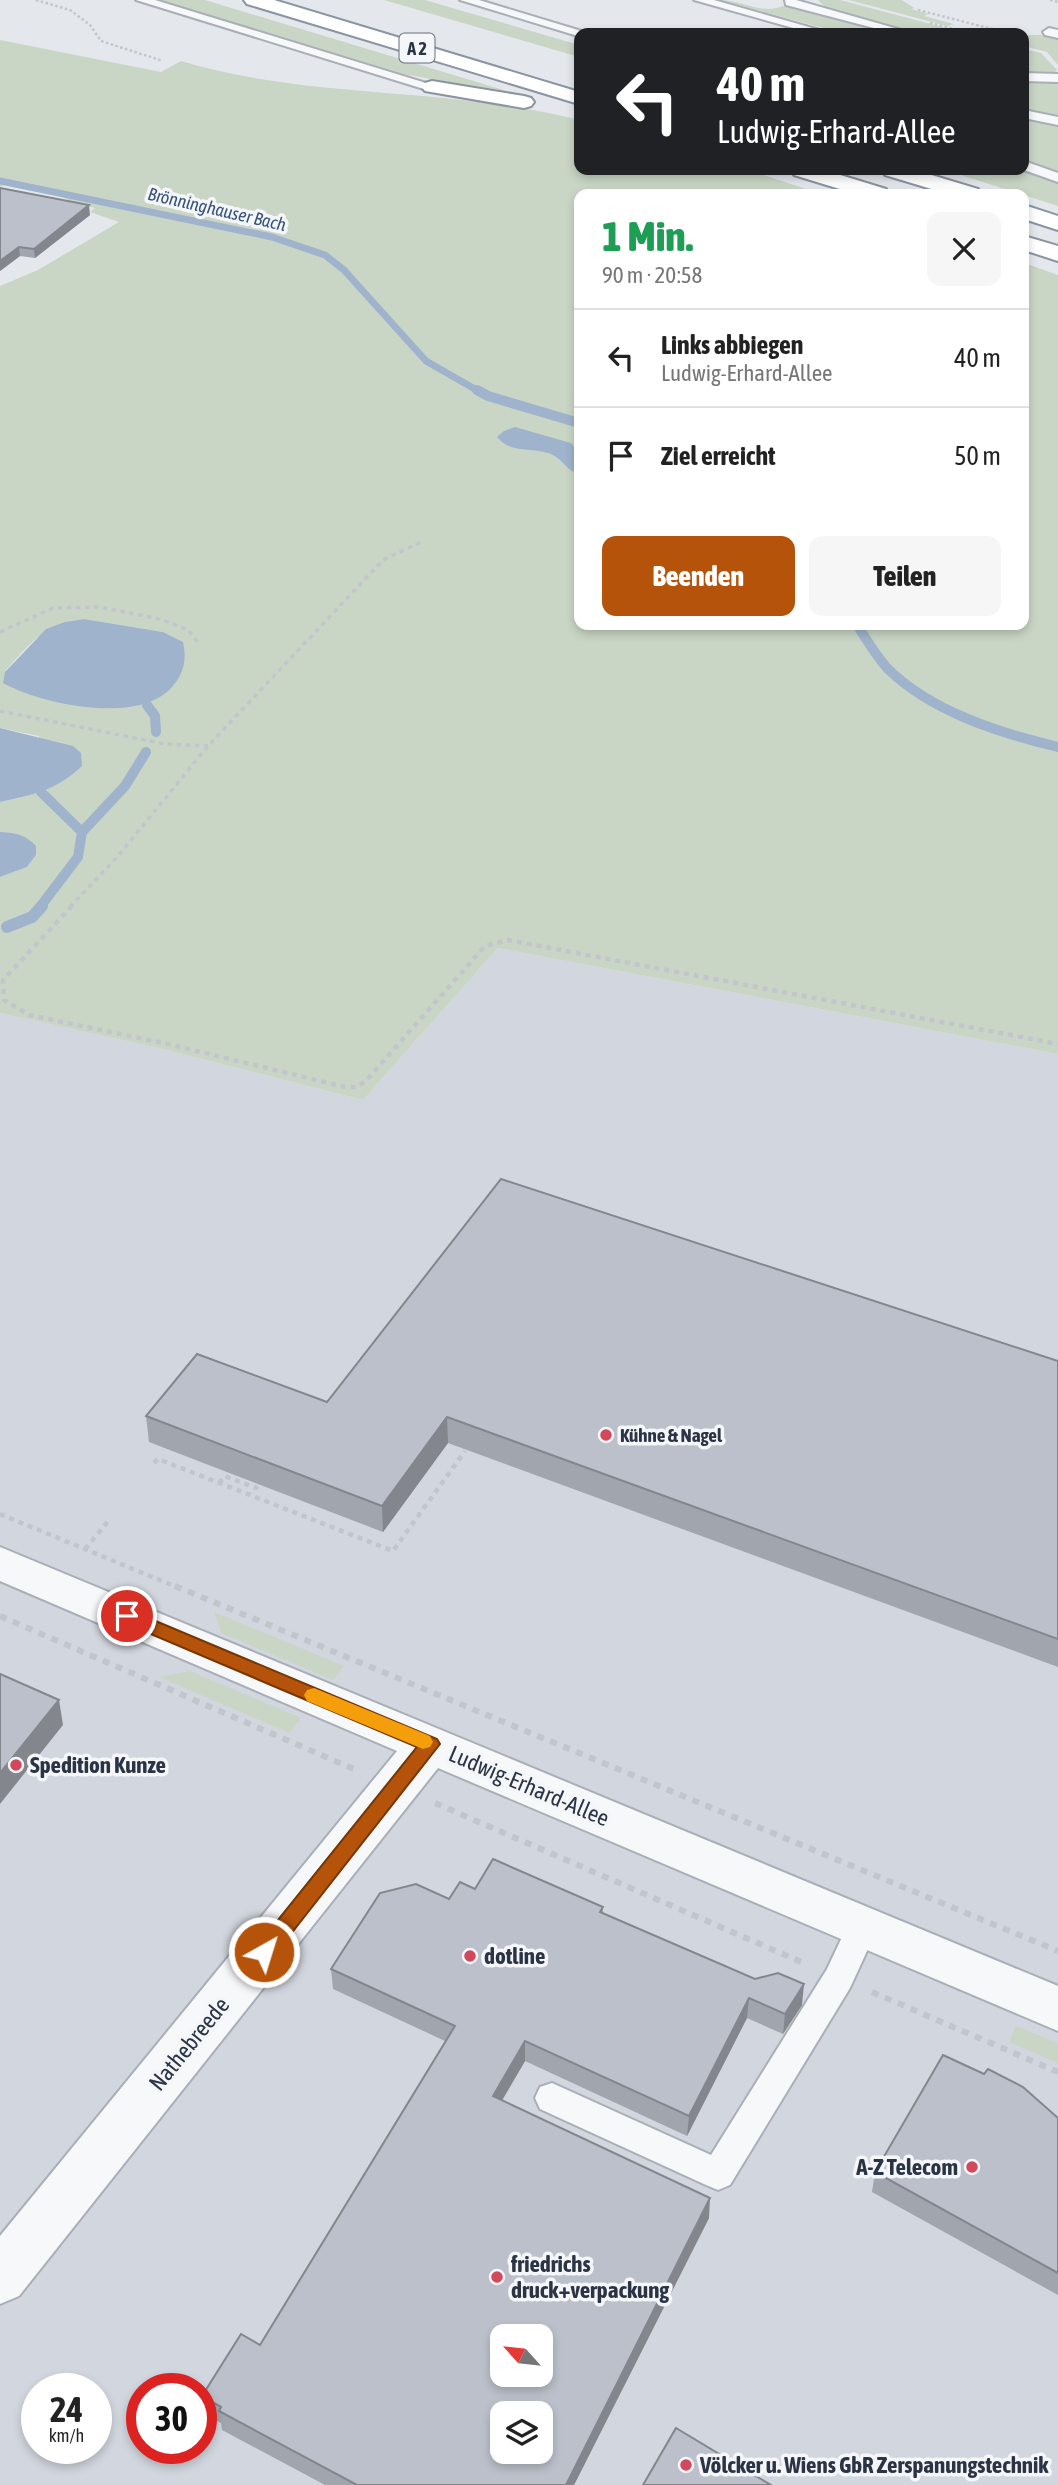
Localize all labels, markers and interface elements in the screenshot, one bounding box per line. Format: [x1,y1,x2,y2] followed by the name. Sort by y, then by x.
[400,33,434,62] road number: A 2
[717,55,805,111] text: 40 m
[602,56,693,147] icon: left
[717,113,956,150] text: Ludwig-Erhard-Allee
[146,183,288,235] water label: Brönninghauser Bach
[602,212,693,260] text: 1 Min.
[927,212,1001,286] button: close
[602,262,702,288] text: 90 m · 20:58
[661,330,803,360] text: Links abbiegen
[602,339,640,377] icon: left
[954,343,1001,373] text: 40 m
[661,360,832,386] text: Ludwig-Erhard-Allee
[602,437,640,475] icon: arrive
[661,441,776,471] text: Ziel erreicht
[954,441,1001,471] text: 50 m
[602,536,795,616] button: Beenden
[809,536,1001,616] button: Teilen
[620,1424,723,1446] place label: Kühne & Nagel
[598,1427,614,1443] marker: Kühne & Nagel
[97,1586,157,1646] pin
[108,1597,146,1635] icon: arrive
[445,1741,613,1831] street label: Ludwig-Erhard-Allee
[30,1752,166,1778] place label: Spedition Kunze
[8,1757,24,1773] marker: Spedition Kunze
[227,1915,301,1989] position arrow
[484,1943,545,1969] place label: dotline
[462,1948,478,1964] marker: dotline
[144,1992,234,2096] street label: Nathebreede
[855,2154,958,2180] place label: A-Z Telecom
[964,2159,980,2175] marker: A-Z Telecom
[510,2251,669,2303] place label: friedrichs druck+verpackung
[489,2269,505,2285] marker: friedrichs druck+verpackung
[490,2324,553,2387] north arrow
[490,2324,553,2464] map controls
[126,2373,217,2464] speed limit sign: 30
[50,2389,83,2429] text: 24
[490,2401,553,2464] button: layers
[49,2425,84,2446] text: km/h
[699,2452,1049,2478] place label: Völcker u. Wiens GbR Zerspanungstechnik
[678,2457,694,2473] marker: Völcker u. Wiens GbR Zerspanungstechnik

